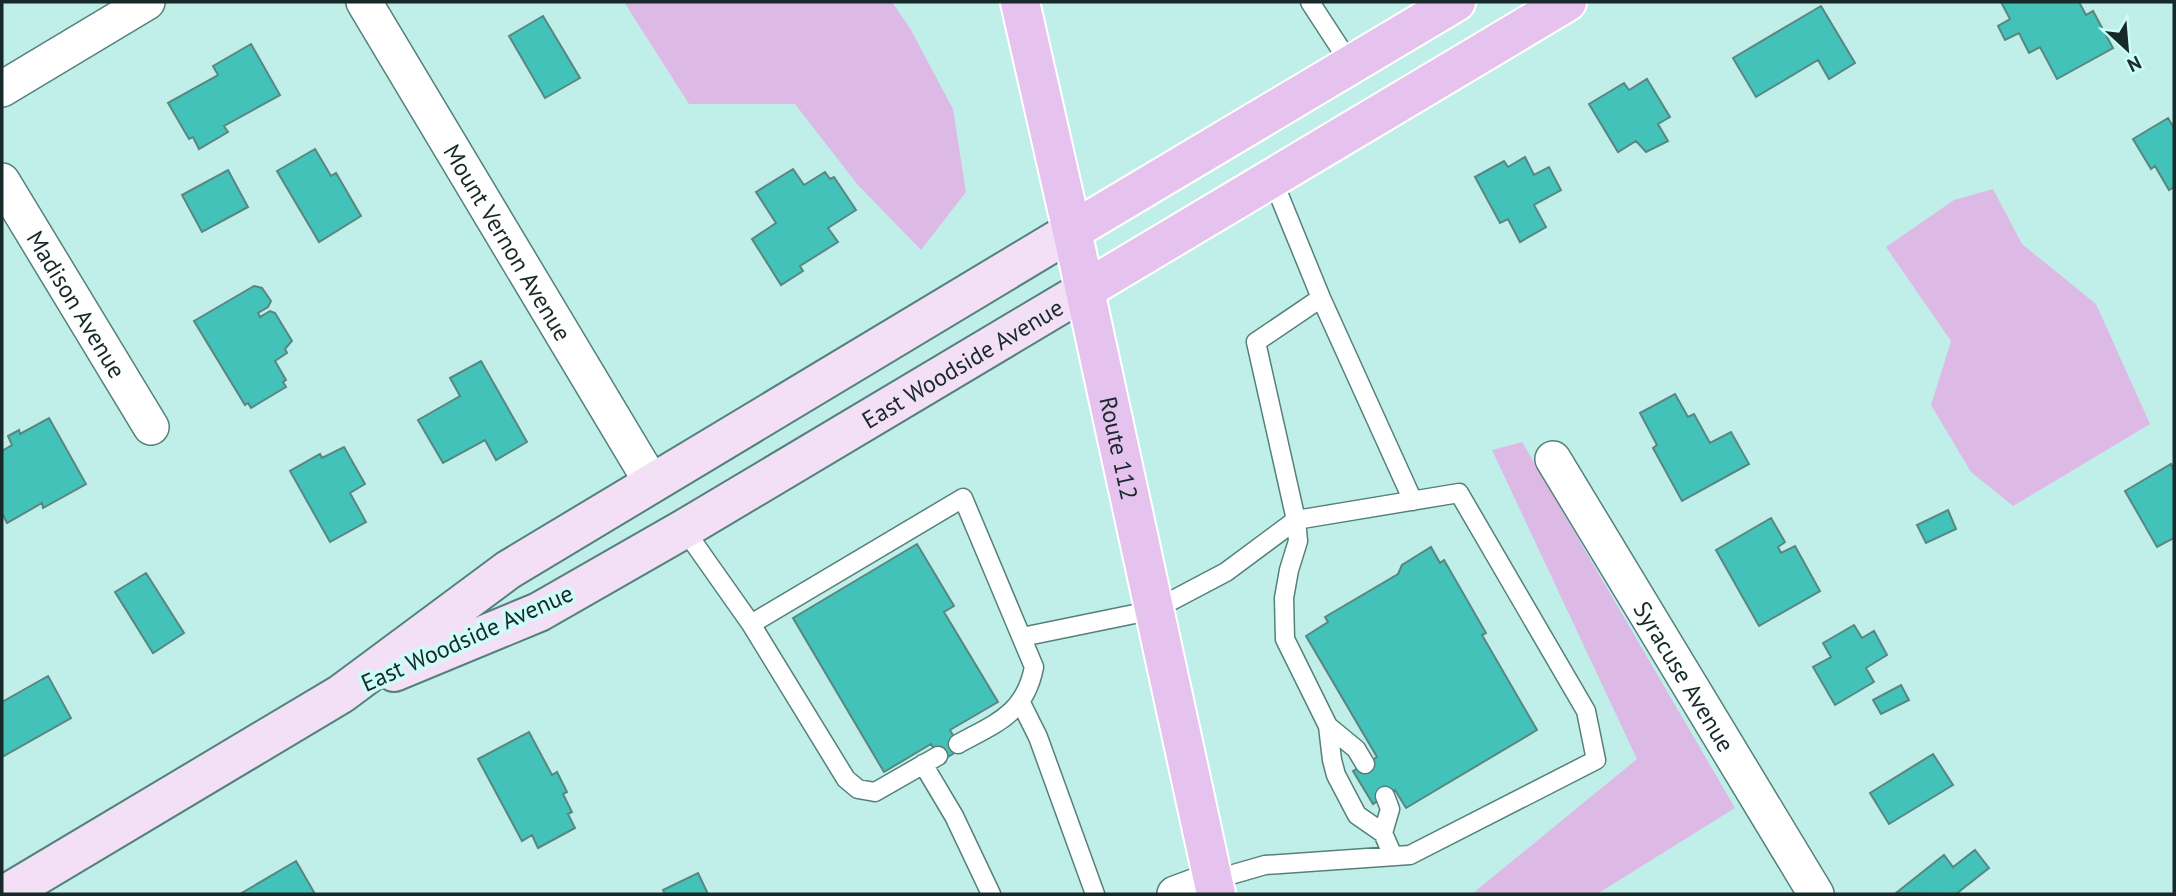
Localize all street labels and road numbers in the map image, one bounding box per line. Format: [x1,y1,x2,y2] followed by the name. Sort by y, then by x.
[437,138,579,346] street label: Mount Vernon Avenue
[20,225,133,384] street label: Madison Avenue
[856,291,1069,435] street label: East Woodside Avenue
[1093,394,1145,503] street label: Route 112
[356,577,578,699] street label: East Woodside Avenue
[1627,595,1742,757] street label: Syracuse Avenue

